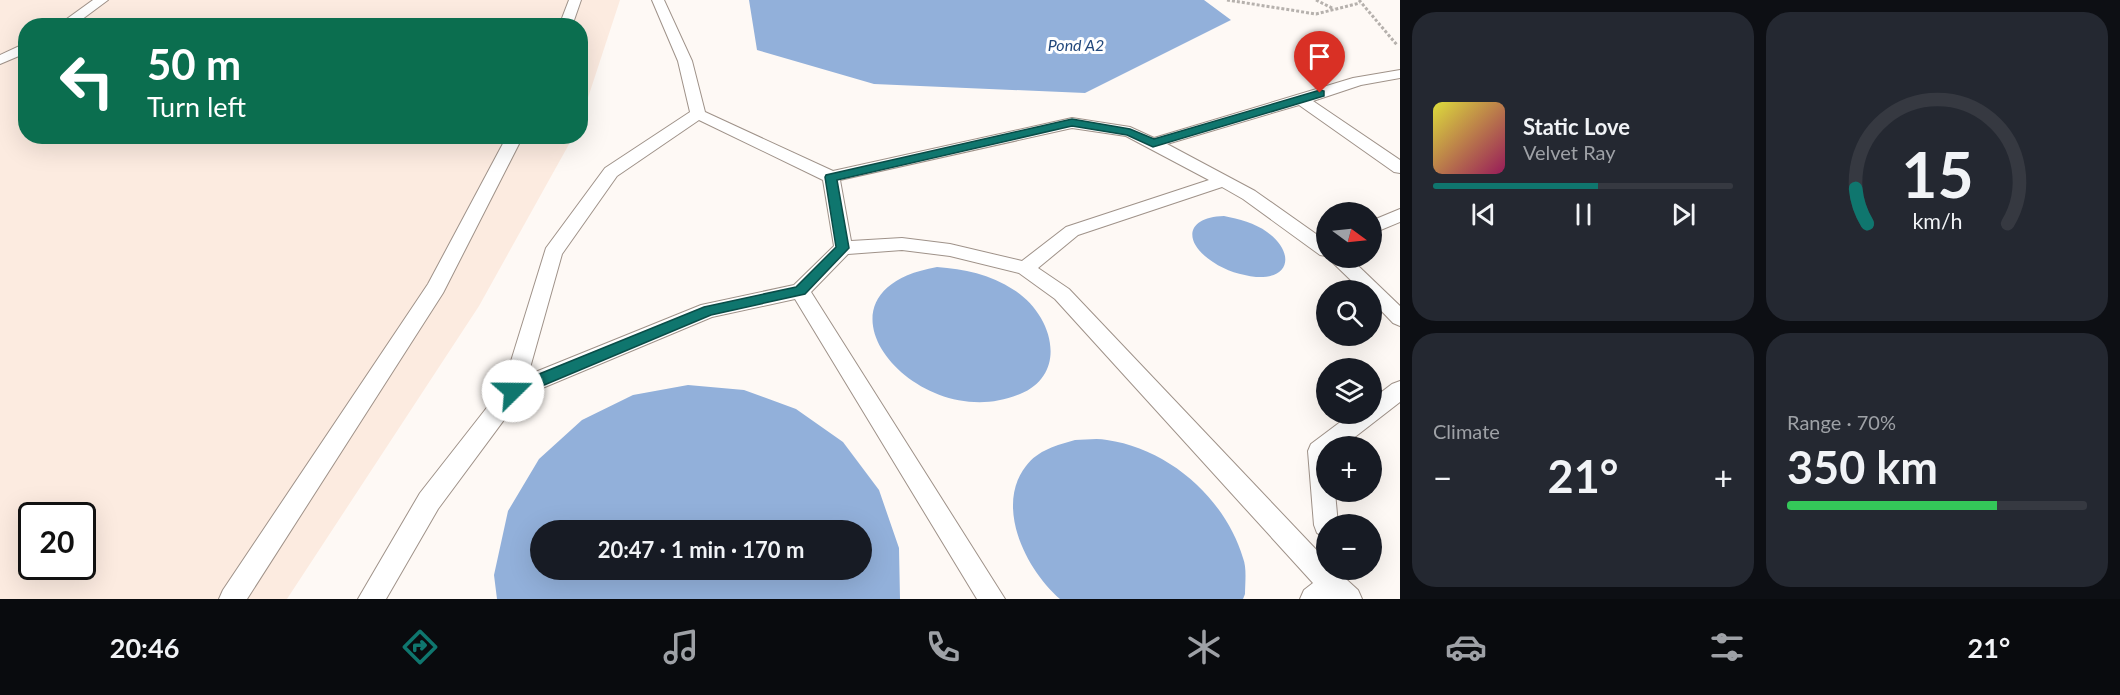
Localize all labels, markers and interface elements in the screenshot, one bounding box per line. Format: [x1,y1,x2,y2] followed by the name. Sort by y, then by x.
[1294,31,1345,93] pin
[1048,35,1104,54] water label: Pond A2
[147,39,241,89] text: 50 m
[1303,40,1336,73] icon: arrive
[48,42,126,120] icon: left
[147,90,246,123] text: Turn left
[1523,113,1630,140] text: Static Love
[1901,136,1973,211] text: 15
[1523,140,1616,164] text: Velvet Ray
[1467,198,1500,231] icon: previous
[1567,198,1600,231] icon: pause
[1667,198,1700,231] icon: next
[1316,202,1382,268] north arrow
[1316,202,1382,580] map controls
[1912,208,1962,234] text: km/h
[1316,280,1382,346] button: search
[1316,358,1382,424] button: layers
[481,359,545,423] position arrow
[1787,410,1896,434] text: Range · 70%
[1433,419,1500,443] text: Climate
[1316,436,1382,502] button: +
[1787,440,1938,494] text: 350 km
[1548,449,1618,503] text: 21°
[1433,457,1452,497] text: −
[1714,457,1733,497] text: +
[18,502,96,580] speed limit sign: 20
[1316,514,1382,580] button: −
[598,536,804,563] text: 20:47 · 1 min · 170 m
[399,626,441,668] icon: directions
[660,626,702,668] icon: music
[922,626,964,668] icon: phone
[1183,626,1225,668] icon: climate
[1445,626,1487,668] icon: car
[1706,626,1748,668] icon: filters
[110,631,179,664] text: 20:46
[1968,631,2010,664] text: 21°

